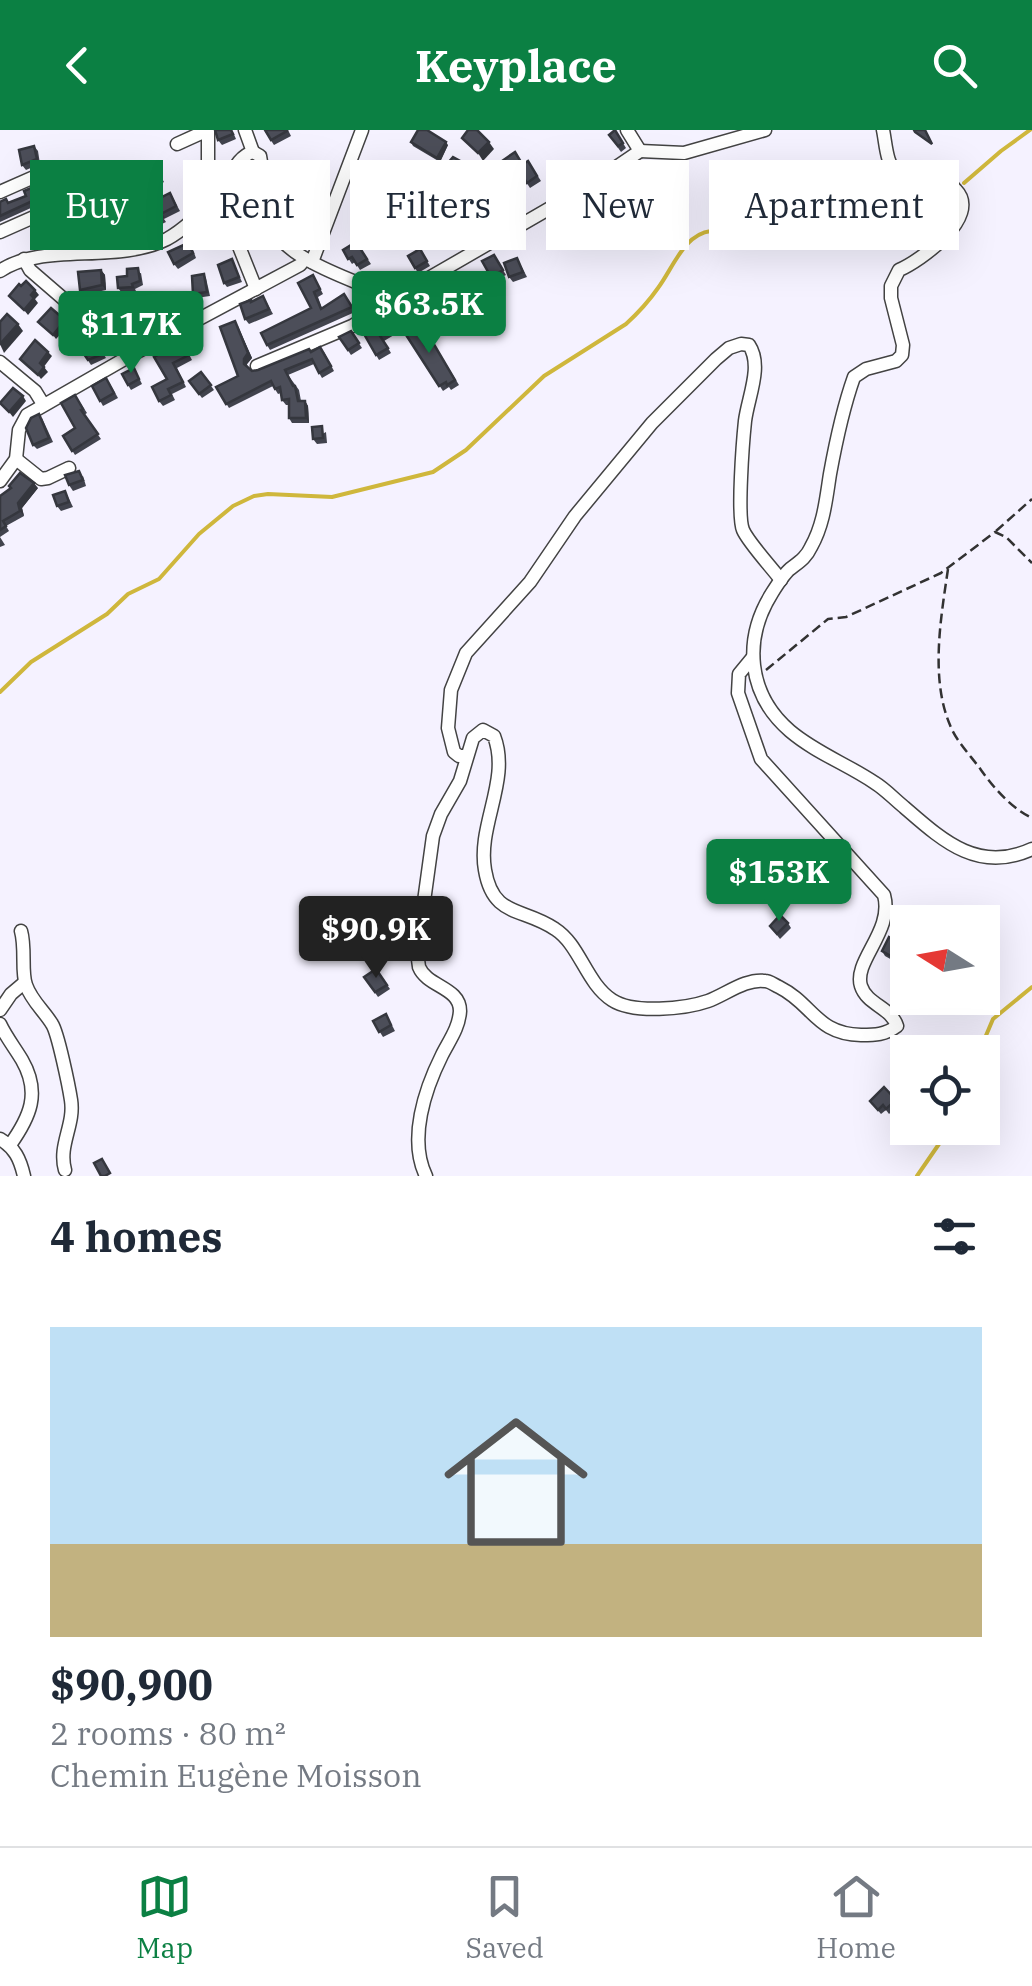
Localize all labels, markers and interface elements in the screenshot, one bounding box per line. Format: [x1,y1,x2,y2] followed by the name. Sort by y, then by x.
[415,36,617,94] text: Keyplace
[50,38,105,93] icon: back
[927,38,982,93] icon: search
[30,160,163,250] chip: Buy
[183,160,330,250] chip: Rent
[350,160,526,250] chip: Filters
[546,160,689,250] chip: New
[709,160,959,250] chip: Apartment
[348,271,510,356] pin: $63.5K
[374,282,484,324] text: $63.5K
[61,291,201,376] pin: $117K
[80,302,182,344] text: $117K
[709,839,849,924] pin: $153K
[728,850,830,892] text: $153K
[295,896,457,981] pin: $90.9K
[890,905,1000,1015] north arrow
[890,905,1000,1145] map controls
[321,907,431,949] text: $90.9K
[890,1035,1000,1145] button: locate
[50,1209,223,1264] text: 4 homes
[927,1209,982,1264] icon: filters
[426,1392,606,1572] icon: home
[50,1657,213,1712] text: $90,900
[50,1712,286,1754] text: 2 rooms · 80 m²
[50,1754,422,1796] text: Chemin Eugène Moisson
[136,1869,193,1966] tab: Map
[465,1869,544,1966] tab: Saved
[816,1869,896,1966] tab: Home

